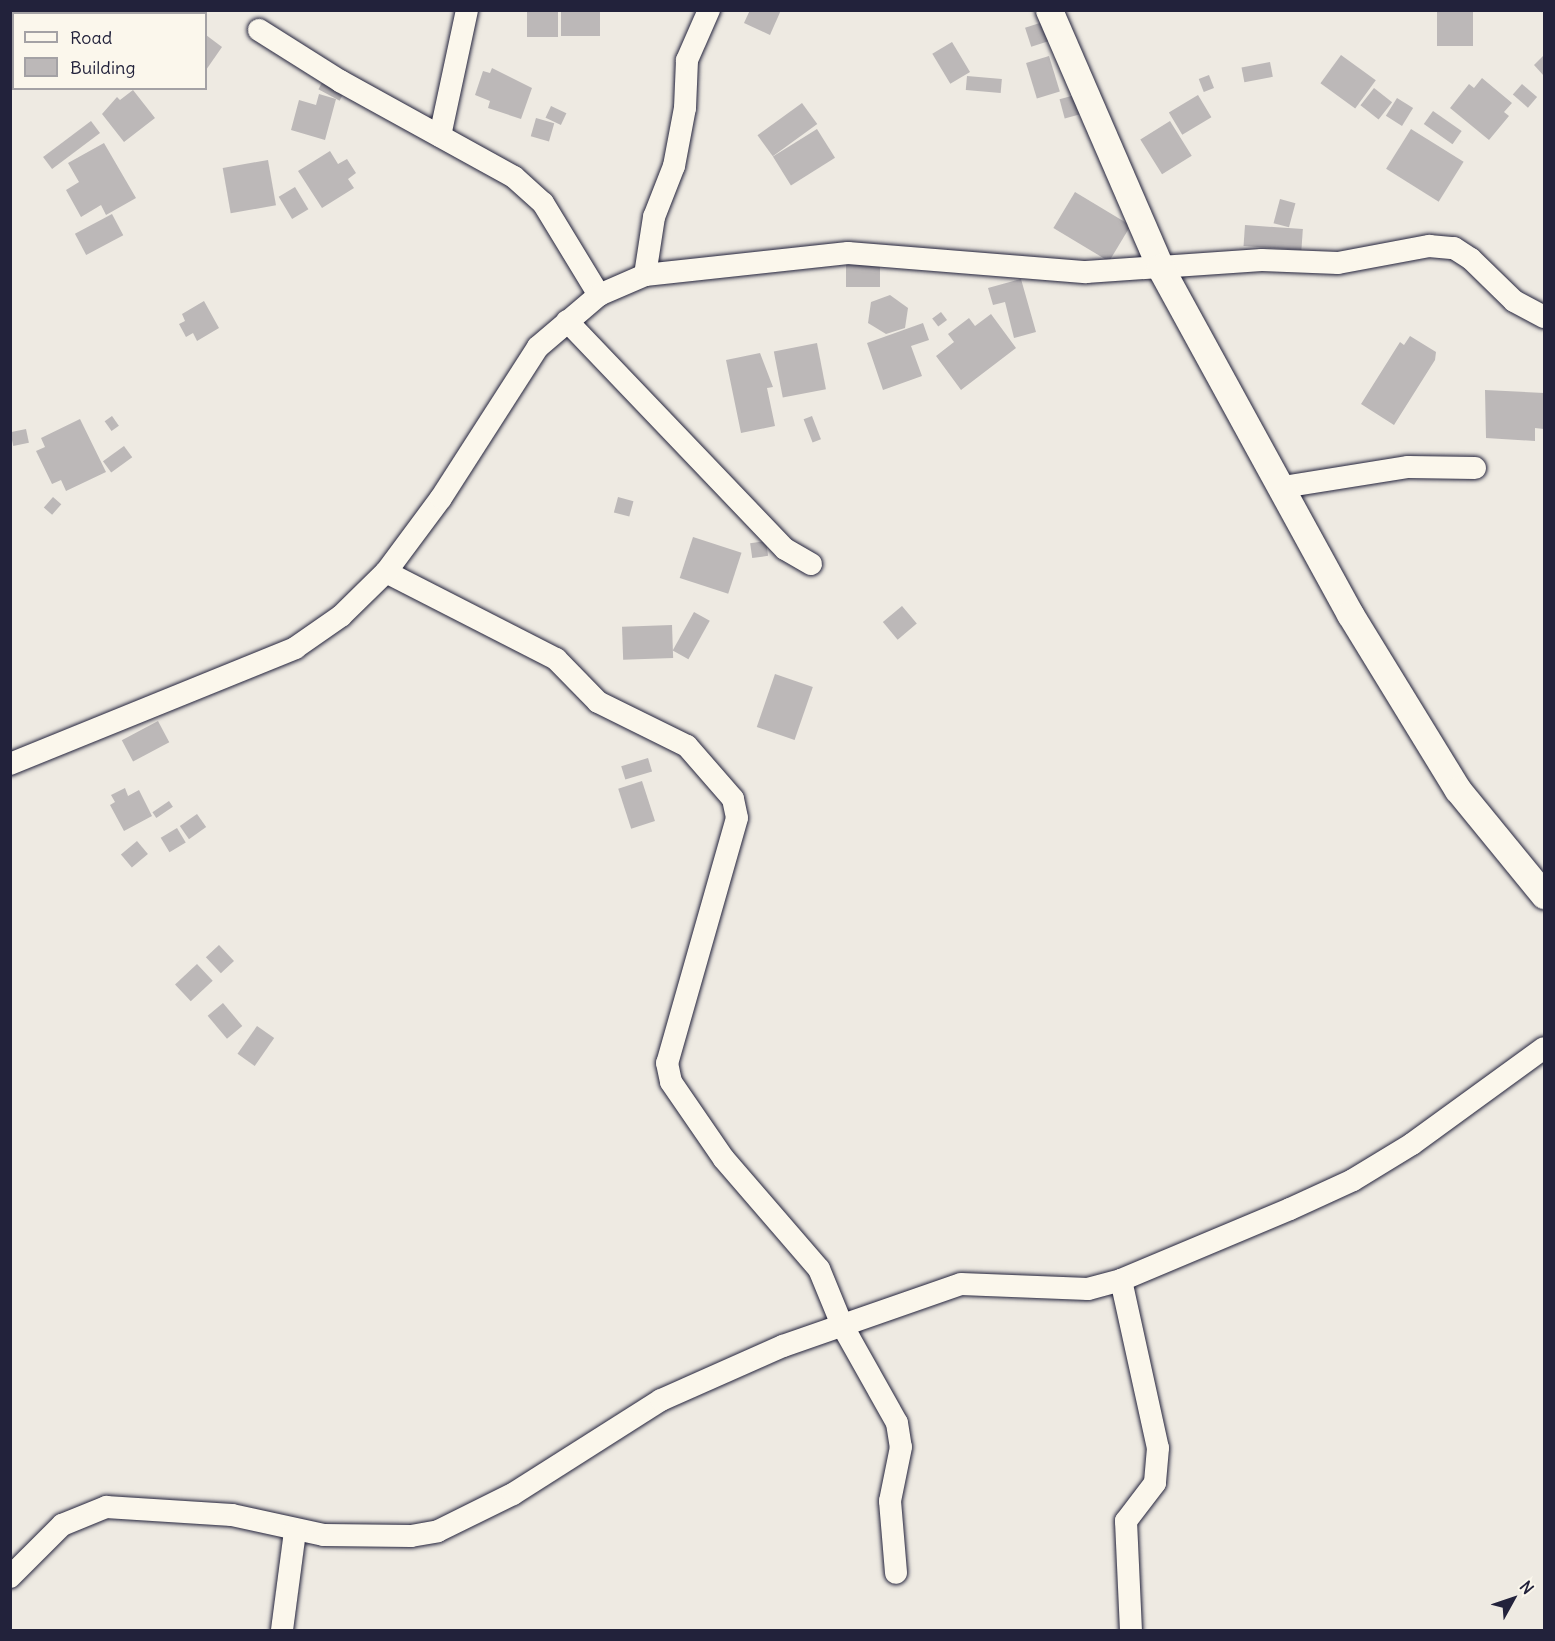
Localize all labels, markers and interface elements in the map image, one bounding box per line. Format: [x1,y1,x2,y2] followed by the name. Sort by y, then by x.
[12,12,207,90] legend
[70,26,112,49] text: Road
[70,56,135,79] text: Building
[1483,1569,1543,1629] north arrow
[1516,1577,1538,1598] text: N

